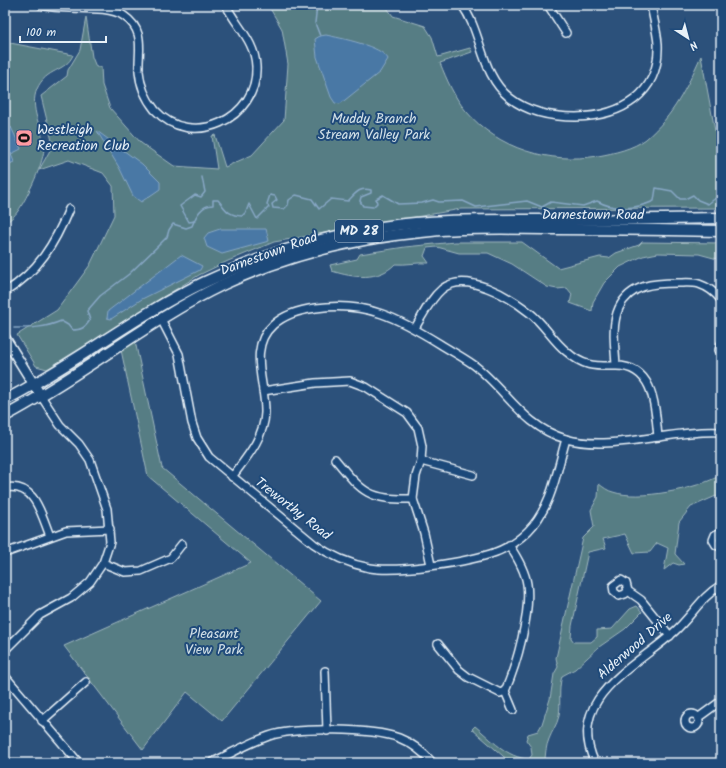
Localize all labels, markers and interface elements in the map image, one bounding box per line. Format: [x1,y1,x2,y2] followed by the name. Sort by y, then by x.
[20,18,106,44] scale bar
[668,18,708,58] north arrow
[26,23,57,42] text: 100 m
[685,36,701,55] text: N
[318,108,430,146] park label: Muddy Branch Stream Valley Park
[37,119,130,157] place label: Westleigh Recreation Club
[14,128,34,148] sports icon: Westleigh Recreation Club
[542,204,645,226] street label: Darnestown Road
[335,220,383,242] road number: MD 28
[217,226,322,282] street label: Darnestown Road
[250,472,337,547] street label: Treworthy Road
[592,606,678,685] street label: Alderwood Drive
[185,623,243,661] park label: Pleasant View Park

